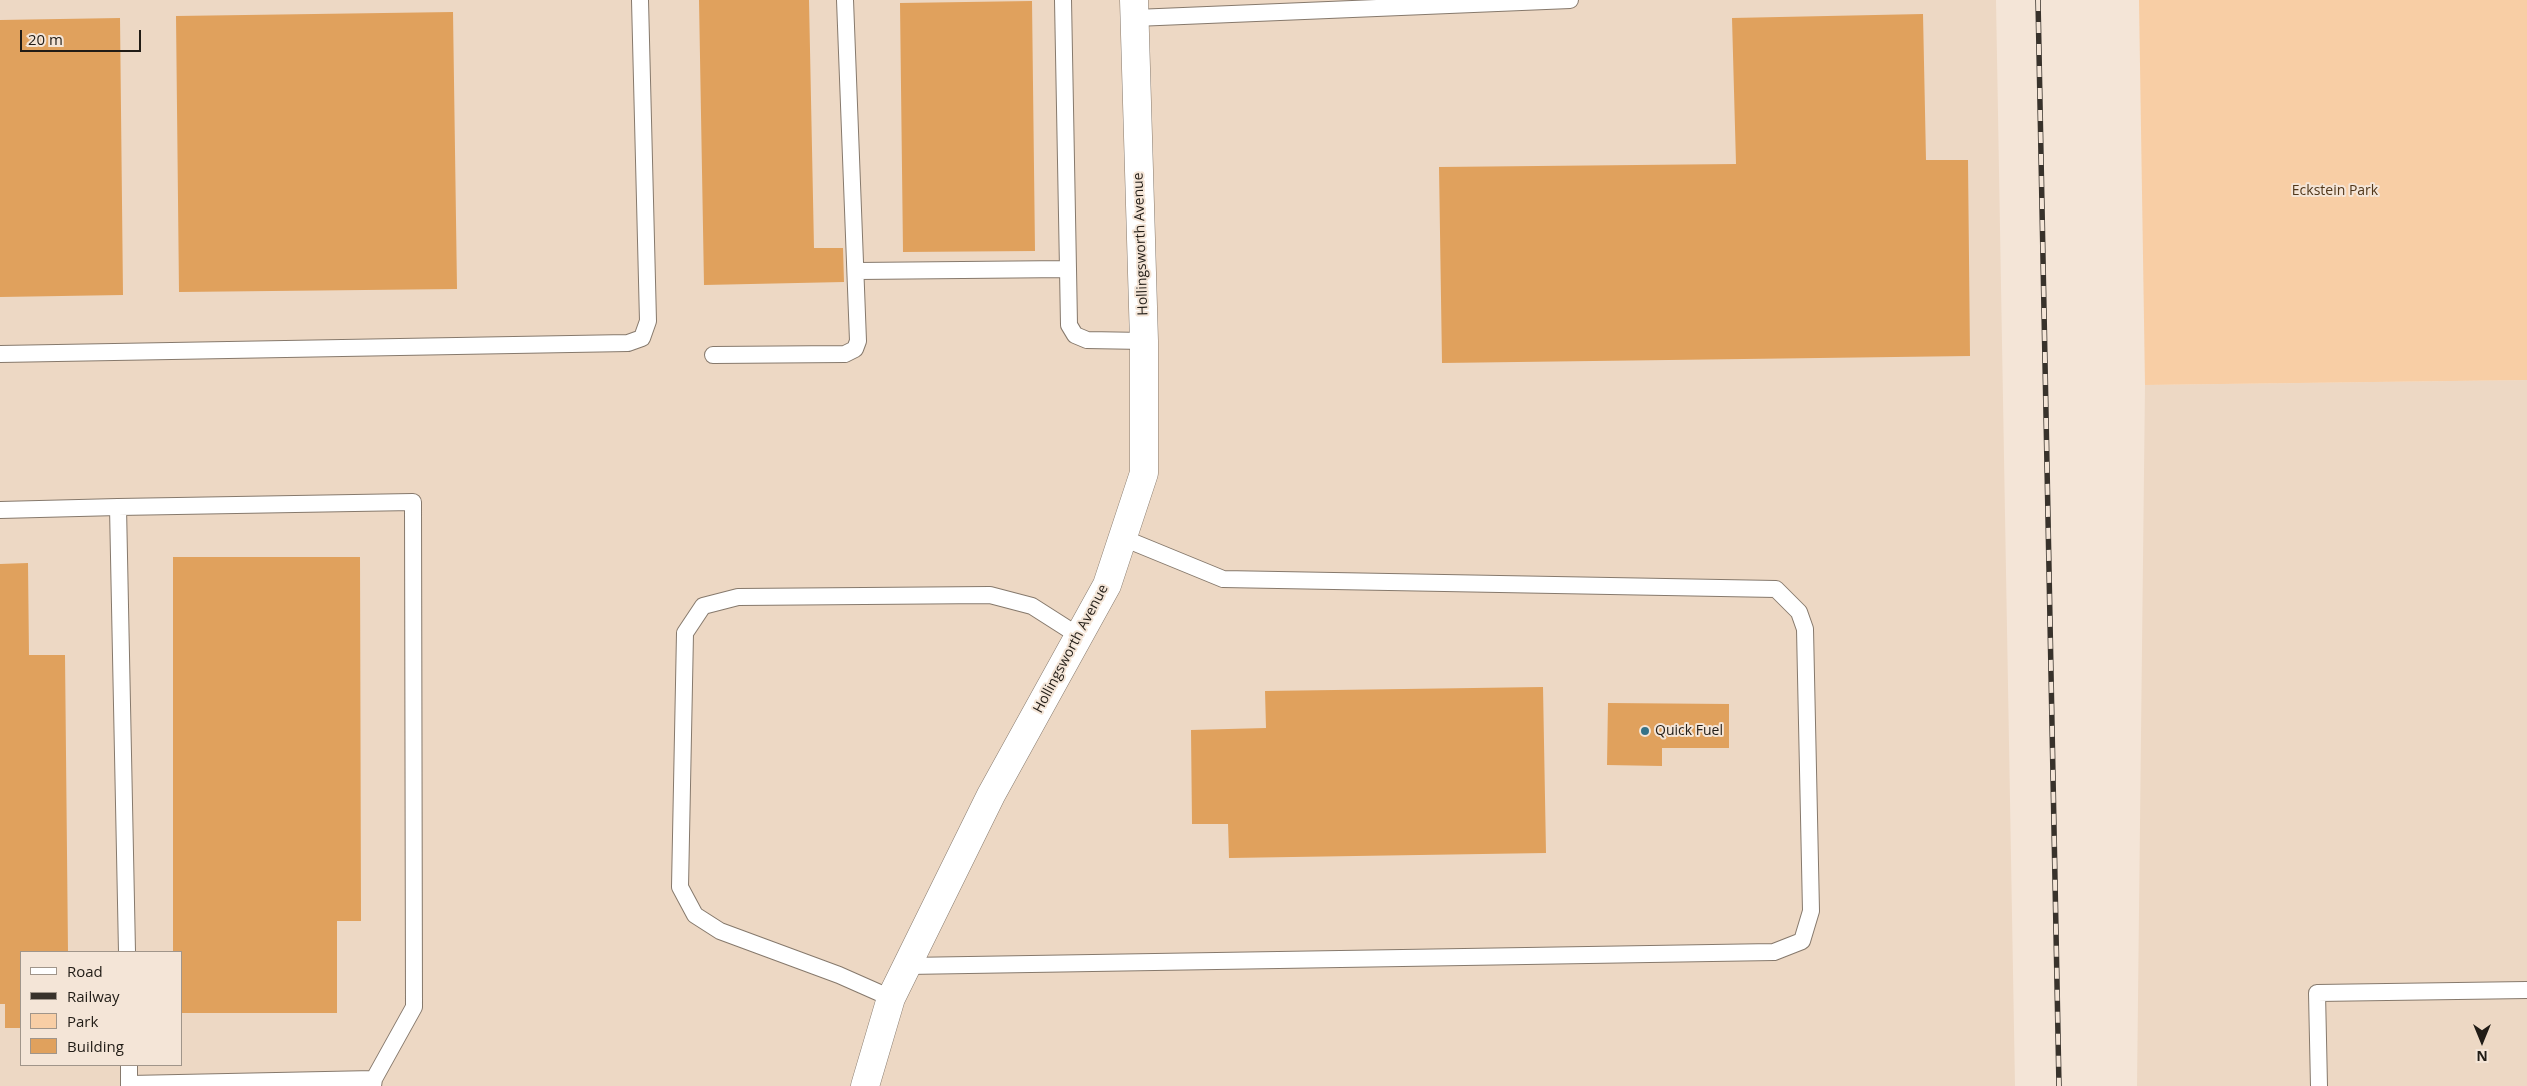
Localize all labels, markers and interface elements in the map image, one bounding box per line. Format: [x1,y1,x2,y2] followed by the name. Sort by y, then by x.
[22,20,144,52] scale bar
[28,29,63,49] text: 20 m
[1130,172,1152,316] street label: Hollingsworth Avenue
[2292,183,2378,199] park label: Eckstein Park
[1030,582,1112,716] street label: Hollingsworth Avenue
[1655,723,1723,739] place label: Quick Fuel
[1639,725,1651,737] marker: Quick Fuel
[20,951,182,1066] legend
[67,961,103,981] text: Road
[67,986,120,1006] text: Railway
[67,1011,98,1031] text: Park
[2457,1016,2507,1066] north arrow
[67,1036,124,1056] text: Building
[2476,1047,2488,1066] text: N

